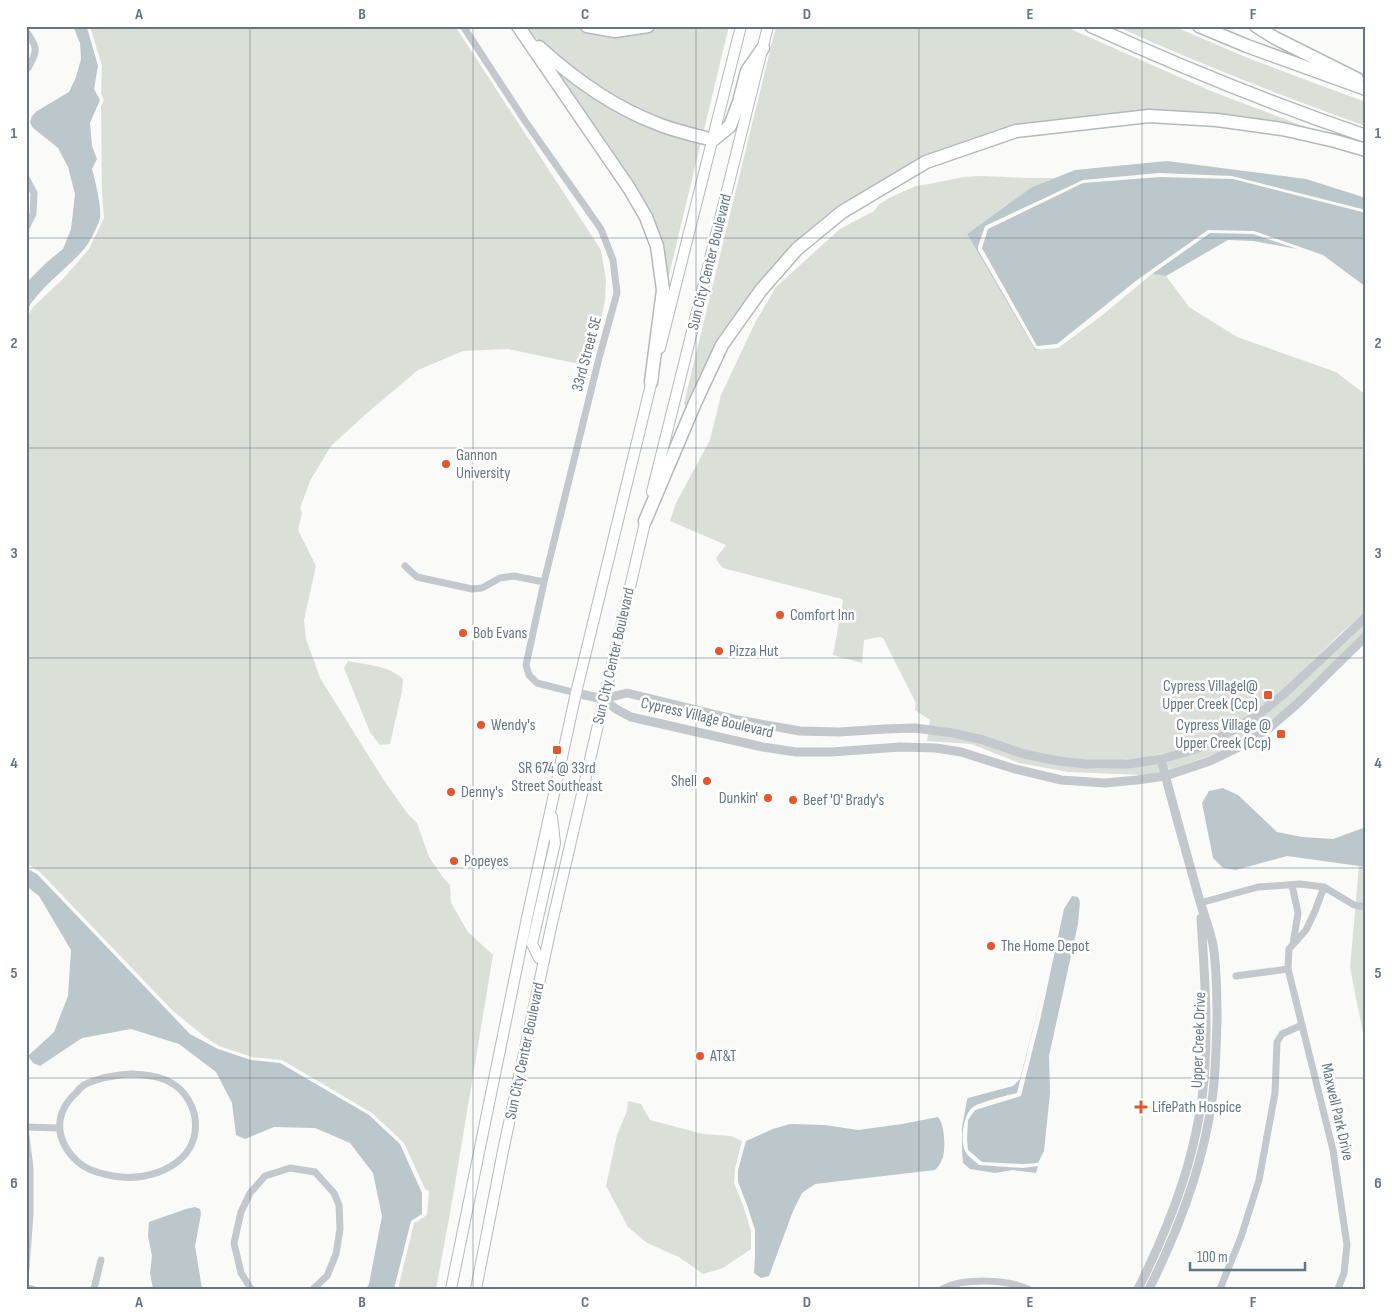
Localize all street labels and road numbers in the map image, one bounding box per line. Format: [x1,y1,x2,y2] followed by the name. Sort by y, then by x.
[684,192,736,332] street label: Sun City Center Boulevard
[568,314,606,394] street label: 33rd Street SE
[589,586,639,726] street label: Sun City Center Boulevard
[639,693,775,743] street label: Cypress Village Boulevard
[501,981,549,1121] street label: Sun City Center Boulevard
[1188,992,1210,1088] street label: Upper Creek Drive
[1317,1061,1357,1163] street label: Maxwell Park Drive

